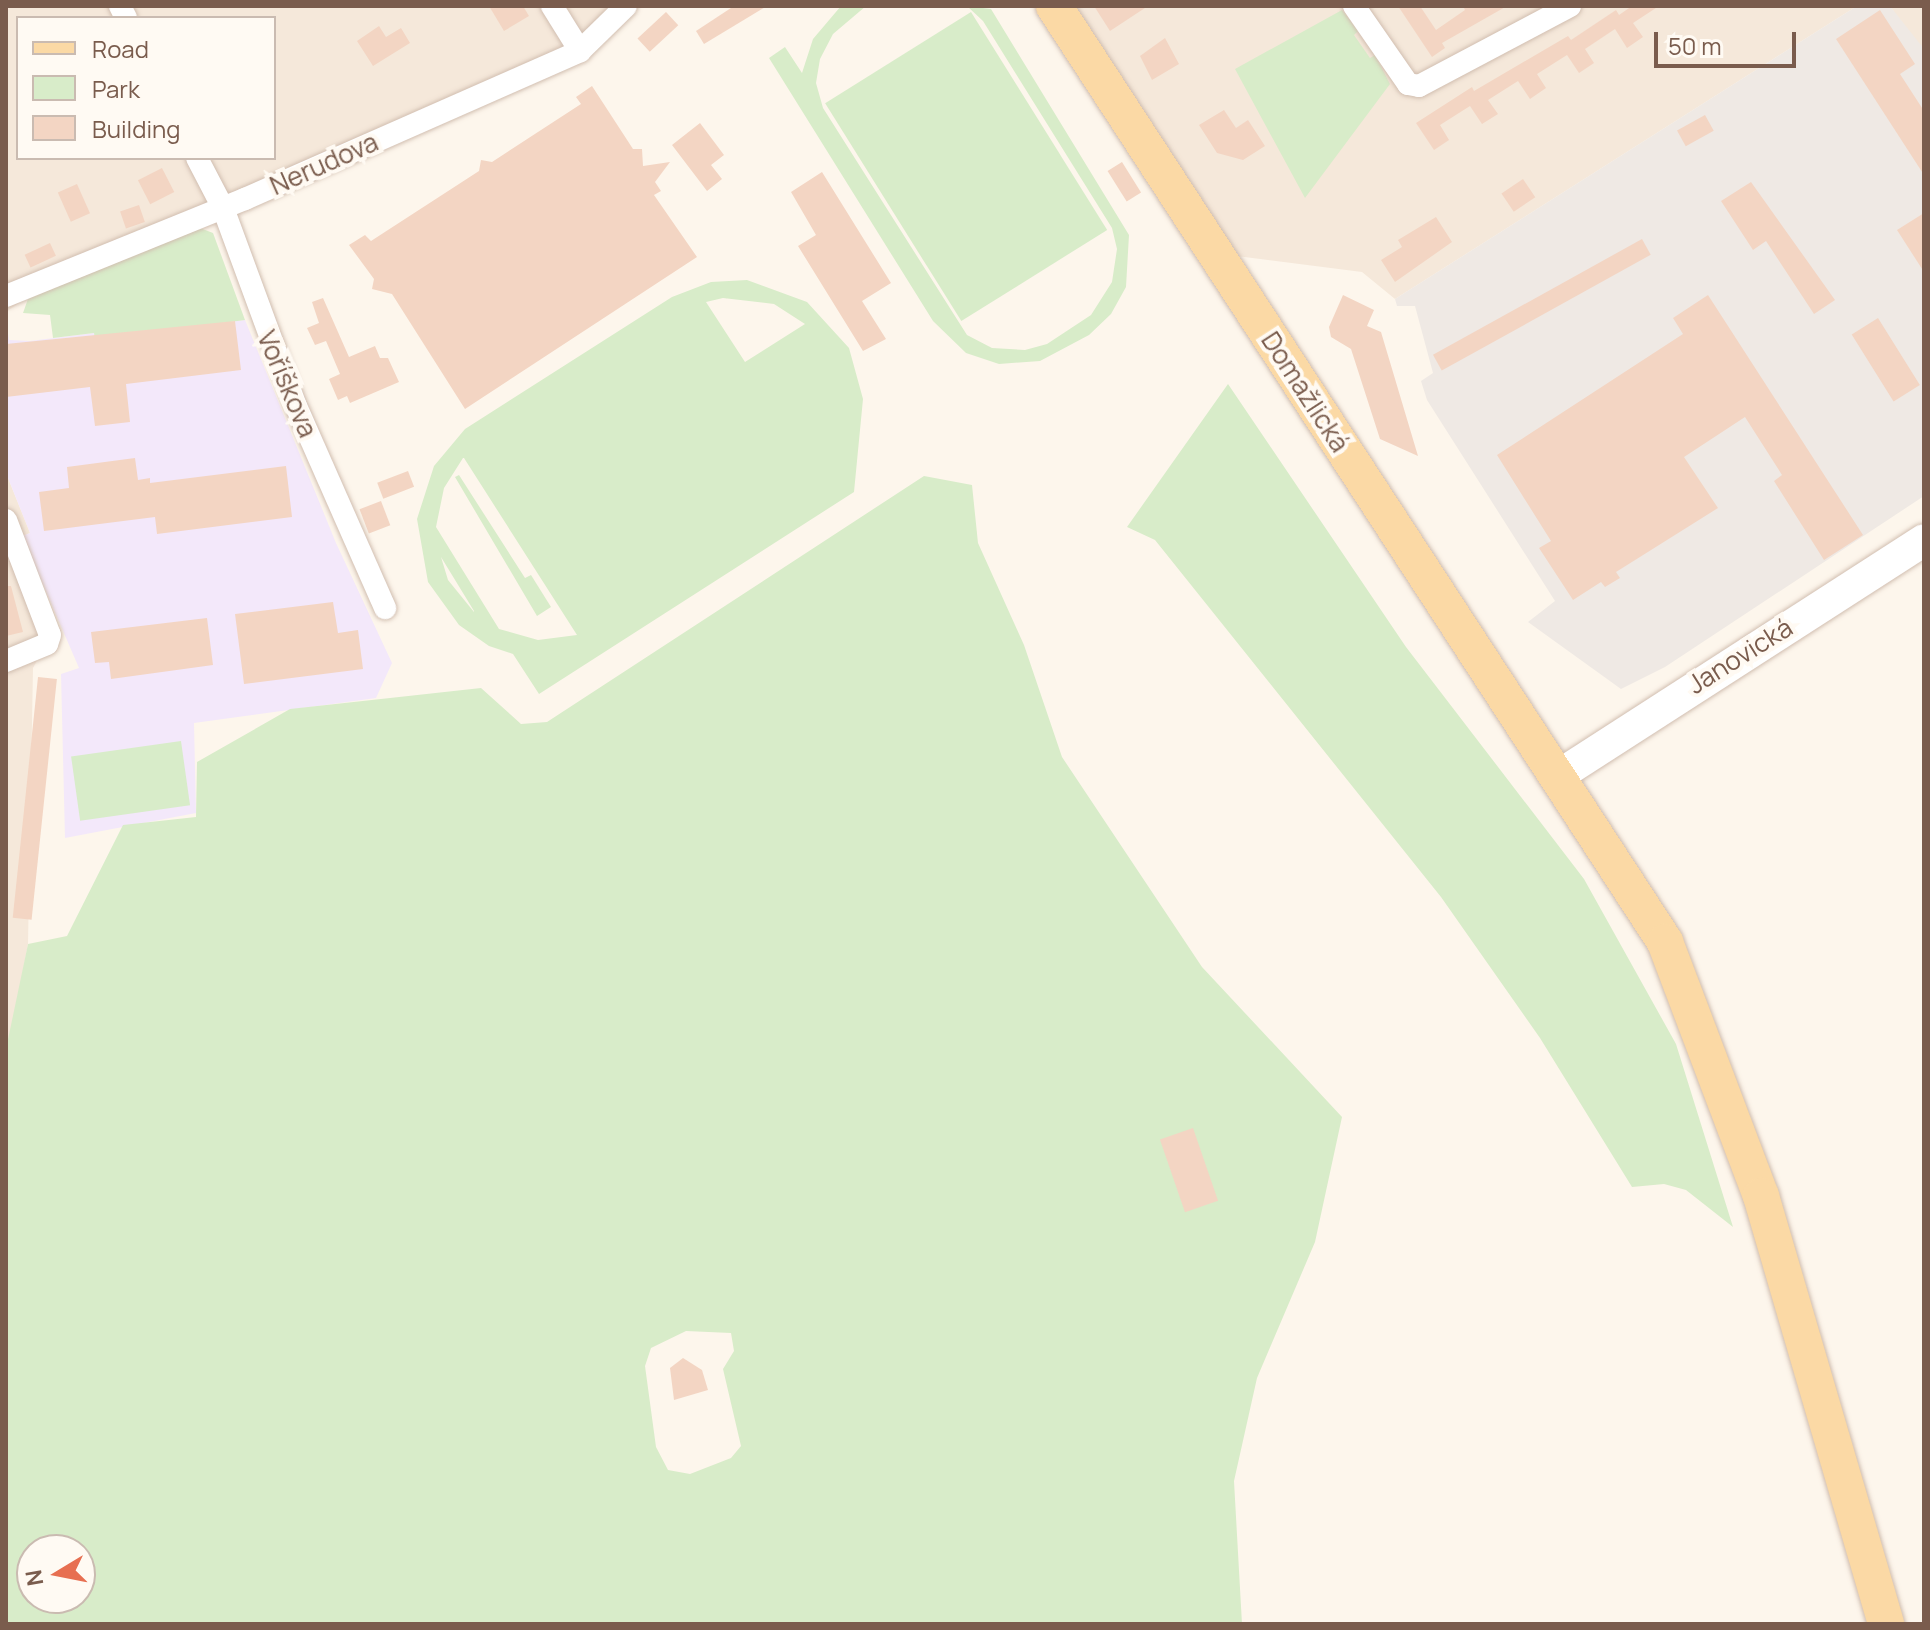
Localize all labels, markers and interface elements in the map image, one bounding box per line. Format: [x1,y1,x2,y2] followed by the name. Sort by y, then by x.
[16,16,276,160] legend
[1658,16,1800,66] scale bar
[1668,29,1722,62] text: 50 m
[92,32,149,65] text: Road
[92,72,140,105] text: Park
[92,112,180,145] text: Building
[265,126,383,202] street label: Nerudova
[251,326,323,442] street label: Voříškova
[1255,326,1355,458] street label: Domažlická
[1682,612,1798,700] street label: Janovická
[16,1534,96,1614] north arrow
[18,1567,50,1588] text: N

